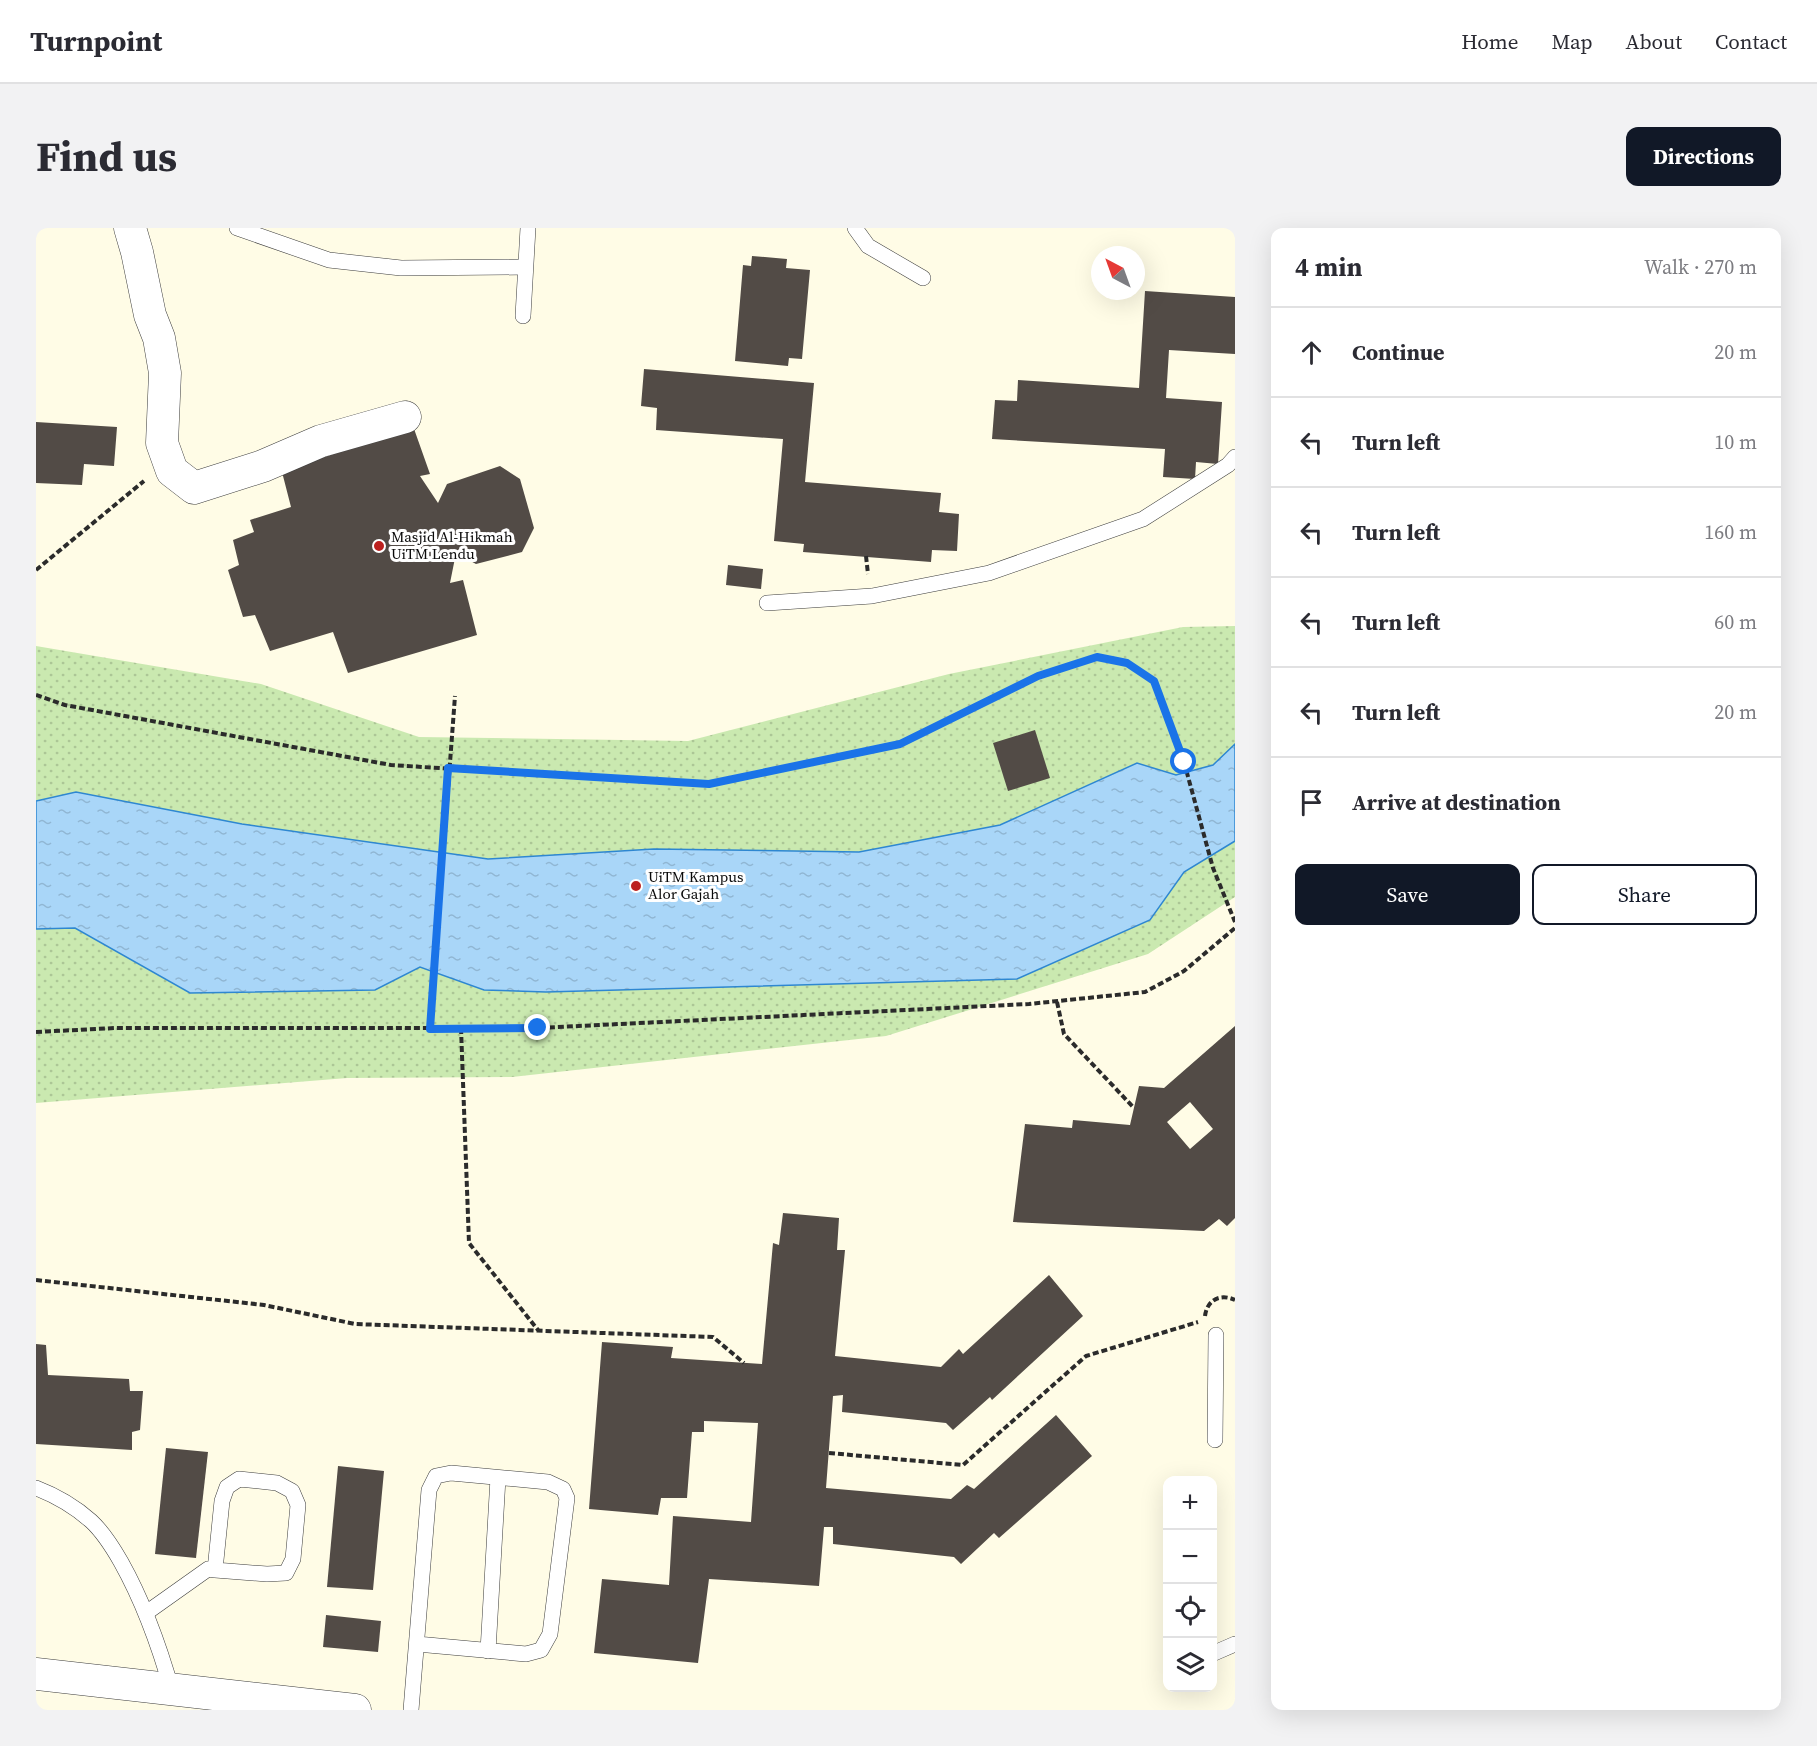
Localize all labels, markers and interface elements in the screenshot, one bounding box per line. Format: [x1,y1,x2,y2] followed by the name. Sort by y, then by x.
[30,22,162,60] text: Turnpoint
[1461,27,1519,56] text: Home
[1552,27,1593,56] text: Map
[1626,27,1682,56] text: About
[1715,27,1787,56] text: Contact
[36,127,177,185] text: Find us
[1626,127,1781,186] button: Directions
[1091,246,1145,300] north arrow
[1295,249,1362,285] text: 4 min
[1644,253,1757,281] text: Walk · 270 m
[1295,336,1328,369] icon: ahead
[1352,337,1445,367] text: Continue
[1714,338,1757,366] text: 20 m
[1295,426,1328,459] icon: left
[1352,427,1440,457] text: Turn left
[1714,428,1757,456] text: 10 m
[1295,516,1328,549] icon: left
[1352,517,1440,547] text: Turn left
[1704,518,1757,546] text: 160 m
[391,526,513,564] place label: Masjid Al-Hikmah UiTM Lendu
[372,539,386,553] marker: Masjid Al-Hikmah UiTM Lendu
[1295,606,1328,639] icon: left
[1352,607,1440,637] text: Turn left
[1714,608,1757,636] text: 60 m
[1295,696,1328,729] icon: left
[1352,697,1440,727] text: Turn left
[1714,698,1757,726] text: 20 m
[1170,748,1196,774] route start
[1295,786,1328,819] icon: arrive
[1352,787,1561,817] text: Arrive at destination
[1295,864,1520,925] button: Save
[1532,864,1757,925] button: Share
[648,866,743,904] place label: UiTM Kampus Alor Gajah
[629,879,643,893] marker: UiTM Kampus Alor Gajah
[524,1014,550,1040] route end
[1163,1476,1217,1692] map controls
[1163,1476,1217,1530] button: +
[1163,1530,1217,1584] button: −
[1163,1584,1217,1638] button: locate
[1163,1638,1217,1692] button: layers

